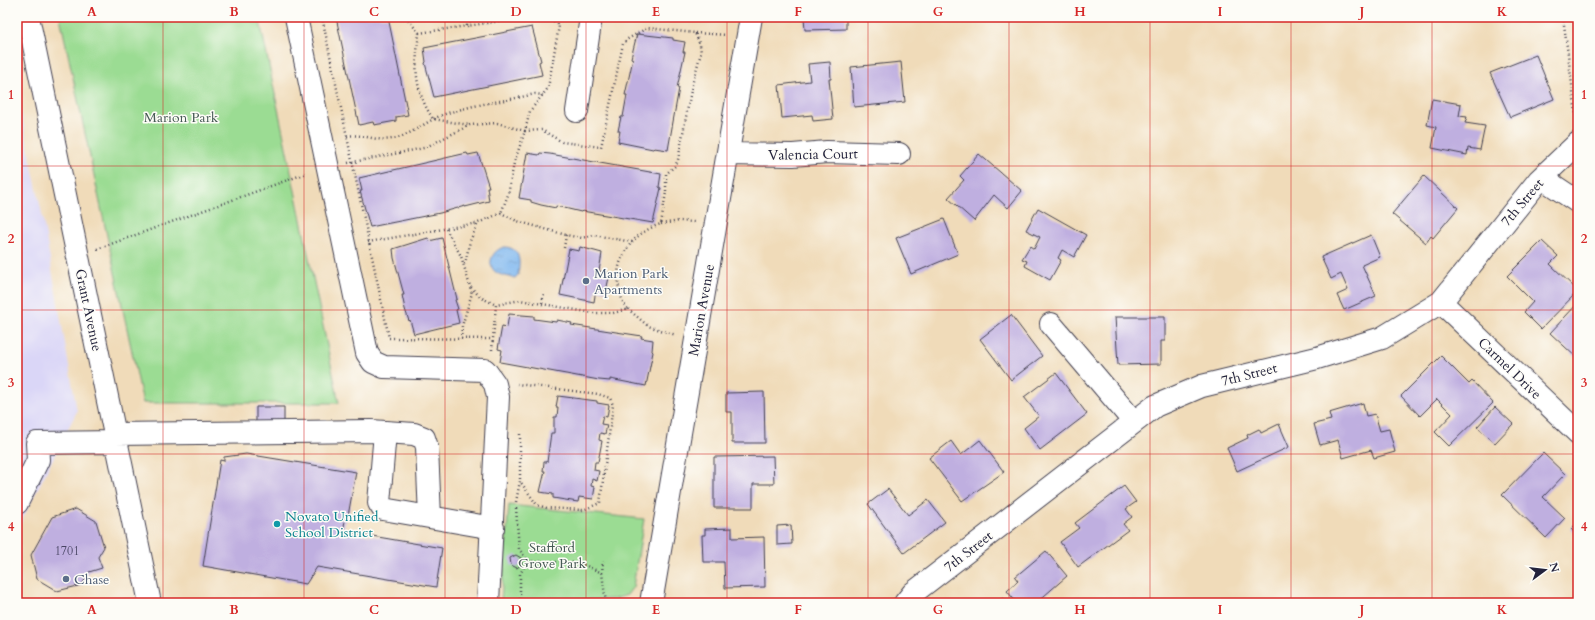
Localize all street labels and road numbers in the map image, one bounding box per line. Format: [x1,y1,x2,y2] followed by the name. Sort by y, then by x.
[768,144,859,165] street label: Valencia Court
[1497,174,1548,230] street label: 7th Street
[684,263,719,358] street label: Marion Avenue
[71,267,107,353] street label: Grant Avenue
[1474,333,1545,403] street label: Carmel Drive
[1219,358,1279,391] street label: 7th Street
[940,526,997,576] street label: 7th Street

